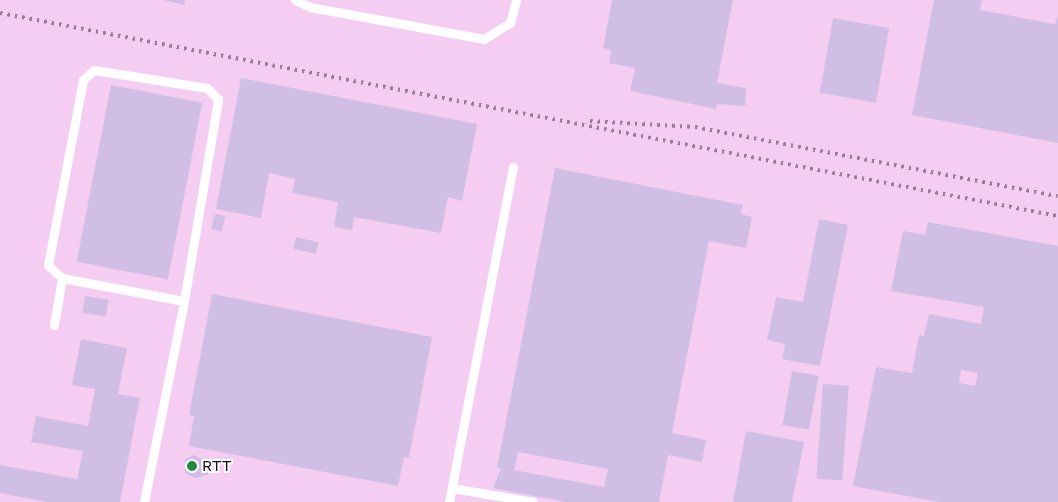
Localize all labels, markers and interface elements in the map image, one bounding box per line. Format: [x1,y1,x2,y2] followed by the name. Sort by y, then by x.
[202,457,231,475] place label: RTT
[186,460,198,472] marker: RTT

